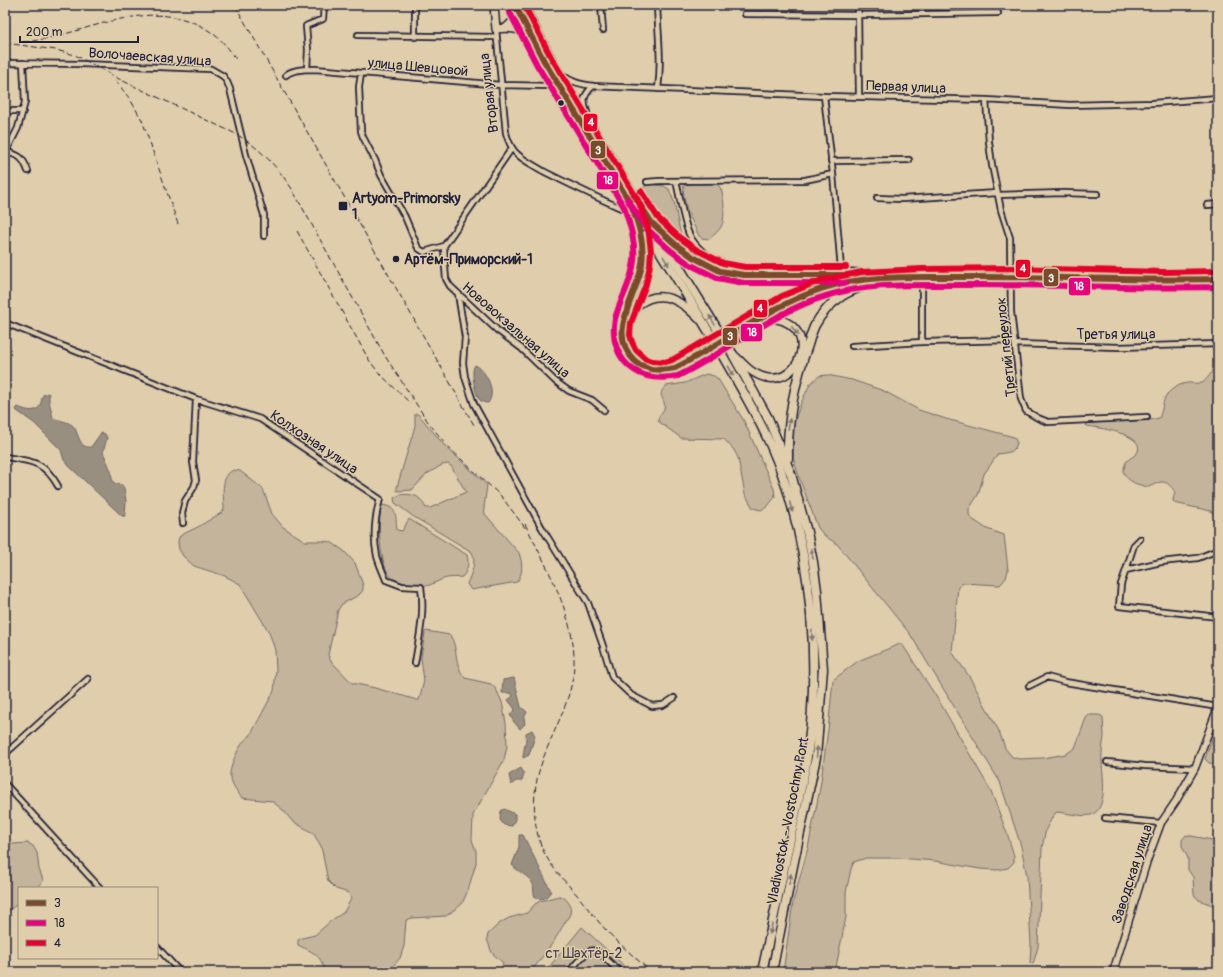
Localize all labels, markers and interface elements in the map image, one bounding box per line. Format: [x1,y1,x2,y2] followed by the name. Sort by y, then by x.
[20,18,138,44] scale bar
[26,25,63,40] text: 200 m
[88,44,212,70] street label: Волочаевская улица
[476,52,502,134] street label: Вторая улица
[366,54,469,80] street label: улица Шевцовой
[866,77,946,97] street label: Первая улица
[556,98,566,108] unlabelled marker
[583,113,598,132] line badge: 4
[587,116,595,129] text: 4
[590,140,606,159] line badge: 3
[595,144,601,157] text: 3
[596,171,619,190] line badge: 18
[603,174,613,187] text: 18
[352,190,461,223] place label: Artyom-Primorsky 1
[337,200,349,212] marker: Artyom-Primorsky 1
[404,251,533,268] place label: Артём-Приморский-1
[391,254,401,264] marker: Артём-Приморский-1
[663,255,670,267] one-way arrow
[1015,259,1031,278] line badge: 4
[1019,262,1027,275] text: 4
[1043,268,1059,287] line badge: 3
[1048,272,1054,285] text: 3
[1068,277,1091,296] line badge: 18
[459,278,573,382] street label: Нововокзальная улица
[1074,280,1084,293] text: 18
[992,296,1020,398] street label: Третий переулок
[753,299,768,318] line badge: 4
[756,302,764,315] text: 4
[708,314,715,326] one-way arrow
[740,323,763,342] line badge: 18
[747,326,757,339] text: 18
[791,326,799,336] one-way arrow
[1076,326,1156,343] street label: Третья улица
[722,327,738,346] line badge: 3
[727,330,733,343] text: 3
[727,365,734,376] one-way arrow
[267,406,361,478] street label: Колхозная улица
[786,418,792,430] one-way arrow
[789,501,795,514] one-way arrow
[808,548,814,561] one-way arrow
[808,629,815,641] one-way arrow
[763,735,813,906] street label: Vladivostok - Vostochny Port
[813,745,820,758] one-way arrow
[1108,822,1156,926] street label: Заводская улица
[788,873,794,885] one-way arrow
[18,887,158,959] legend
[54,896,61,911] text: 3
[54,916,65,931] text: 18
[767,923,773,935] one-way arrow
[54,936,61,951] text: 4
[546,945,623,962] park label: ст Шахтёр-2

